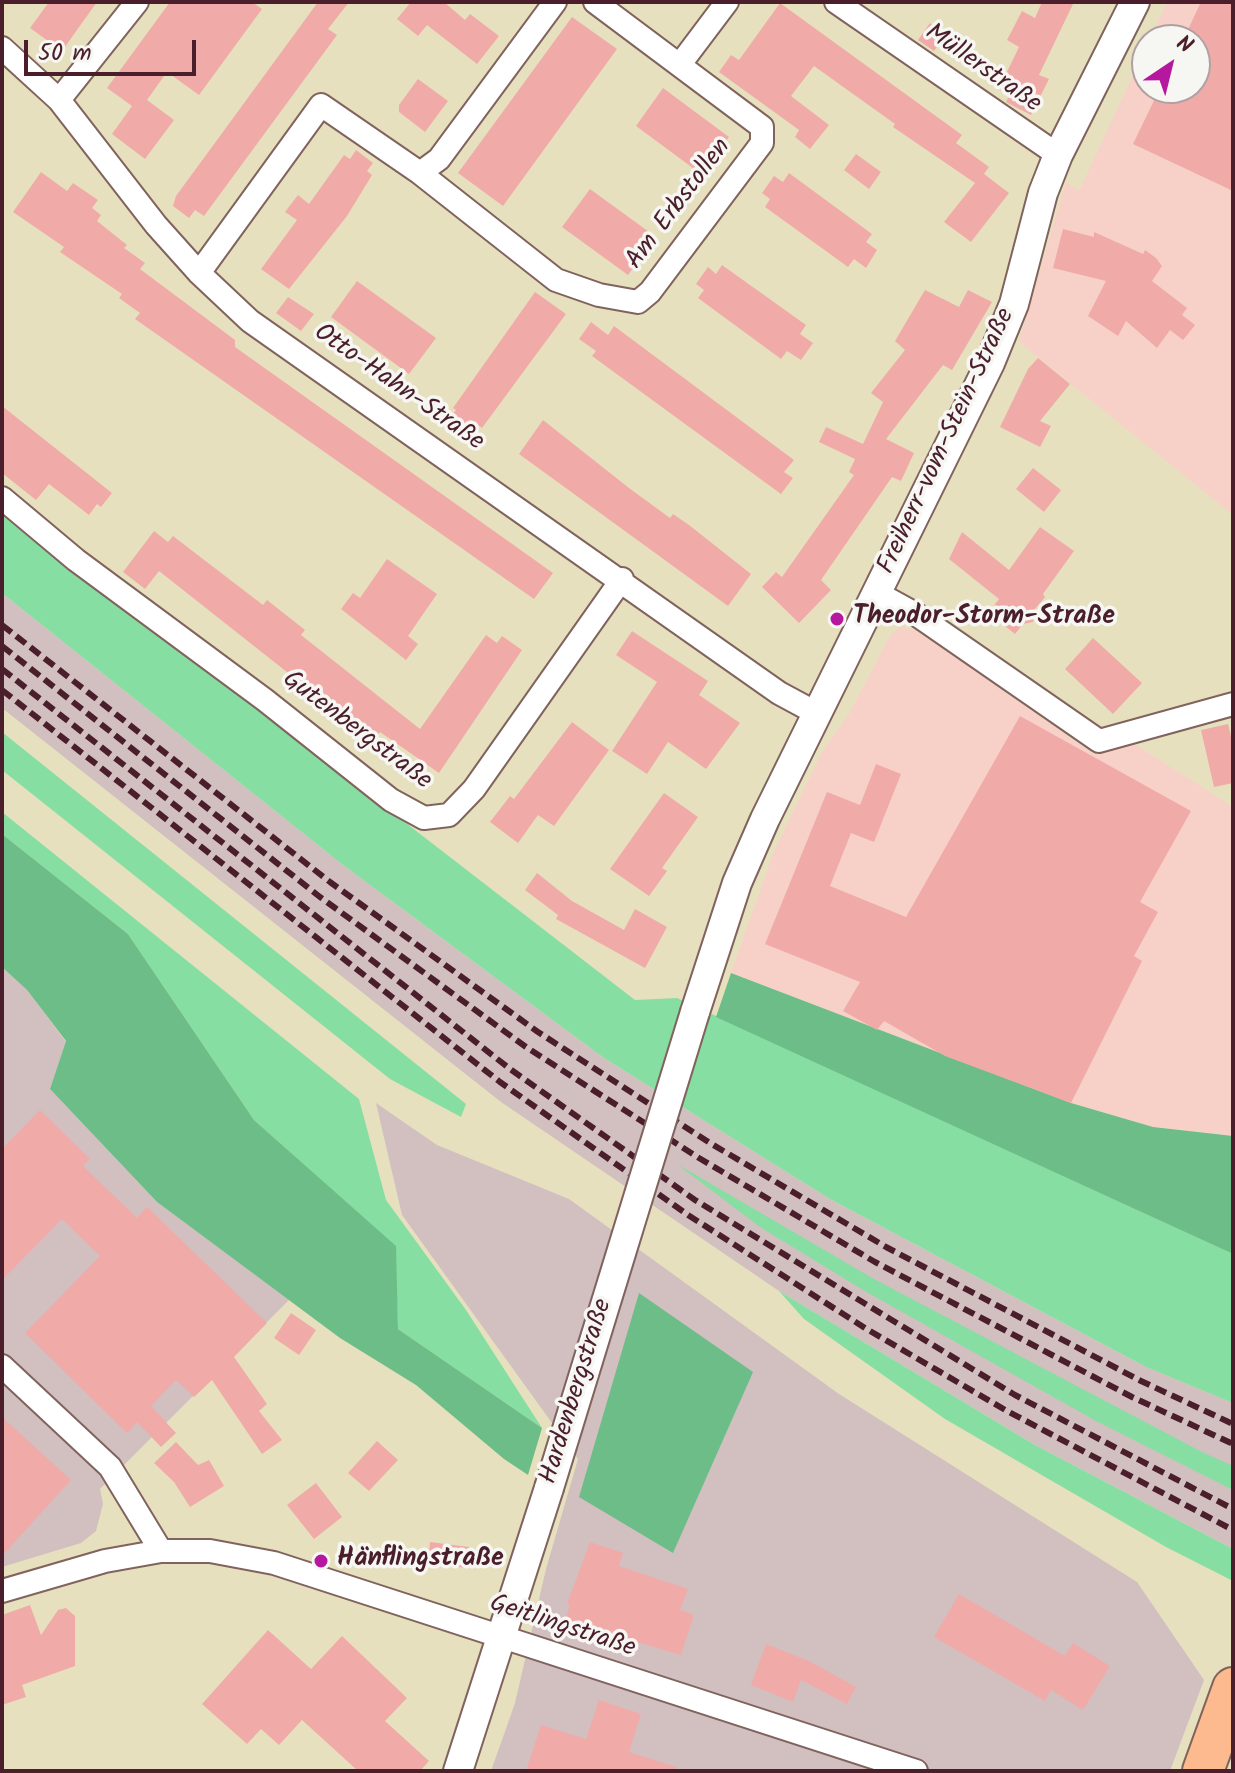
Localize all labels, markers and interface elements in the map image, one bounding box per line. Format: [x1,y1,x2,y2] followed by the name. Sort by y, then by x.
[918,19,1046,121] street label: Müllerstraße
[28,24,200,74] scale bar
[1131,24,1211,104] north arrow
[1168,27,1200,64] text: N
[38,34,92,73] text: 50 m
[621,133,739,277] street label: Am Erbstollen
[873,304,1023,580] street label: Freiherr-vom-Stein-Straße
[307,319,489,459] street label: Otto-Hahn-Straße
[853,603,1115,635] place label: Theodor-Storm-Straße
[828,610,846,628] marker: Theodor-Storm-Straße
[275,666,437,798] street label: Gutenbergstraße
[535,1296,621,1488] street label: Hardenbergstraße
[337,1545,504,1577] place label: Hänflingstraße
[312,1552,330,1570] marker: Hänflingstraße
[485,1590,639,1666] street label: Geitlingstraße

